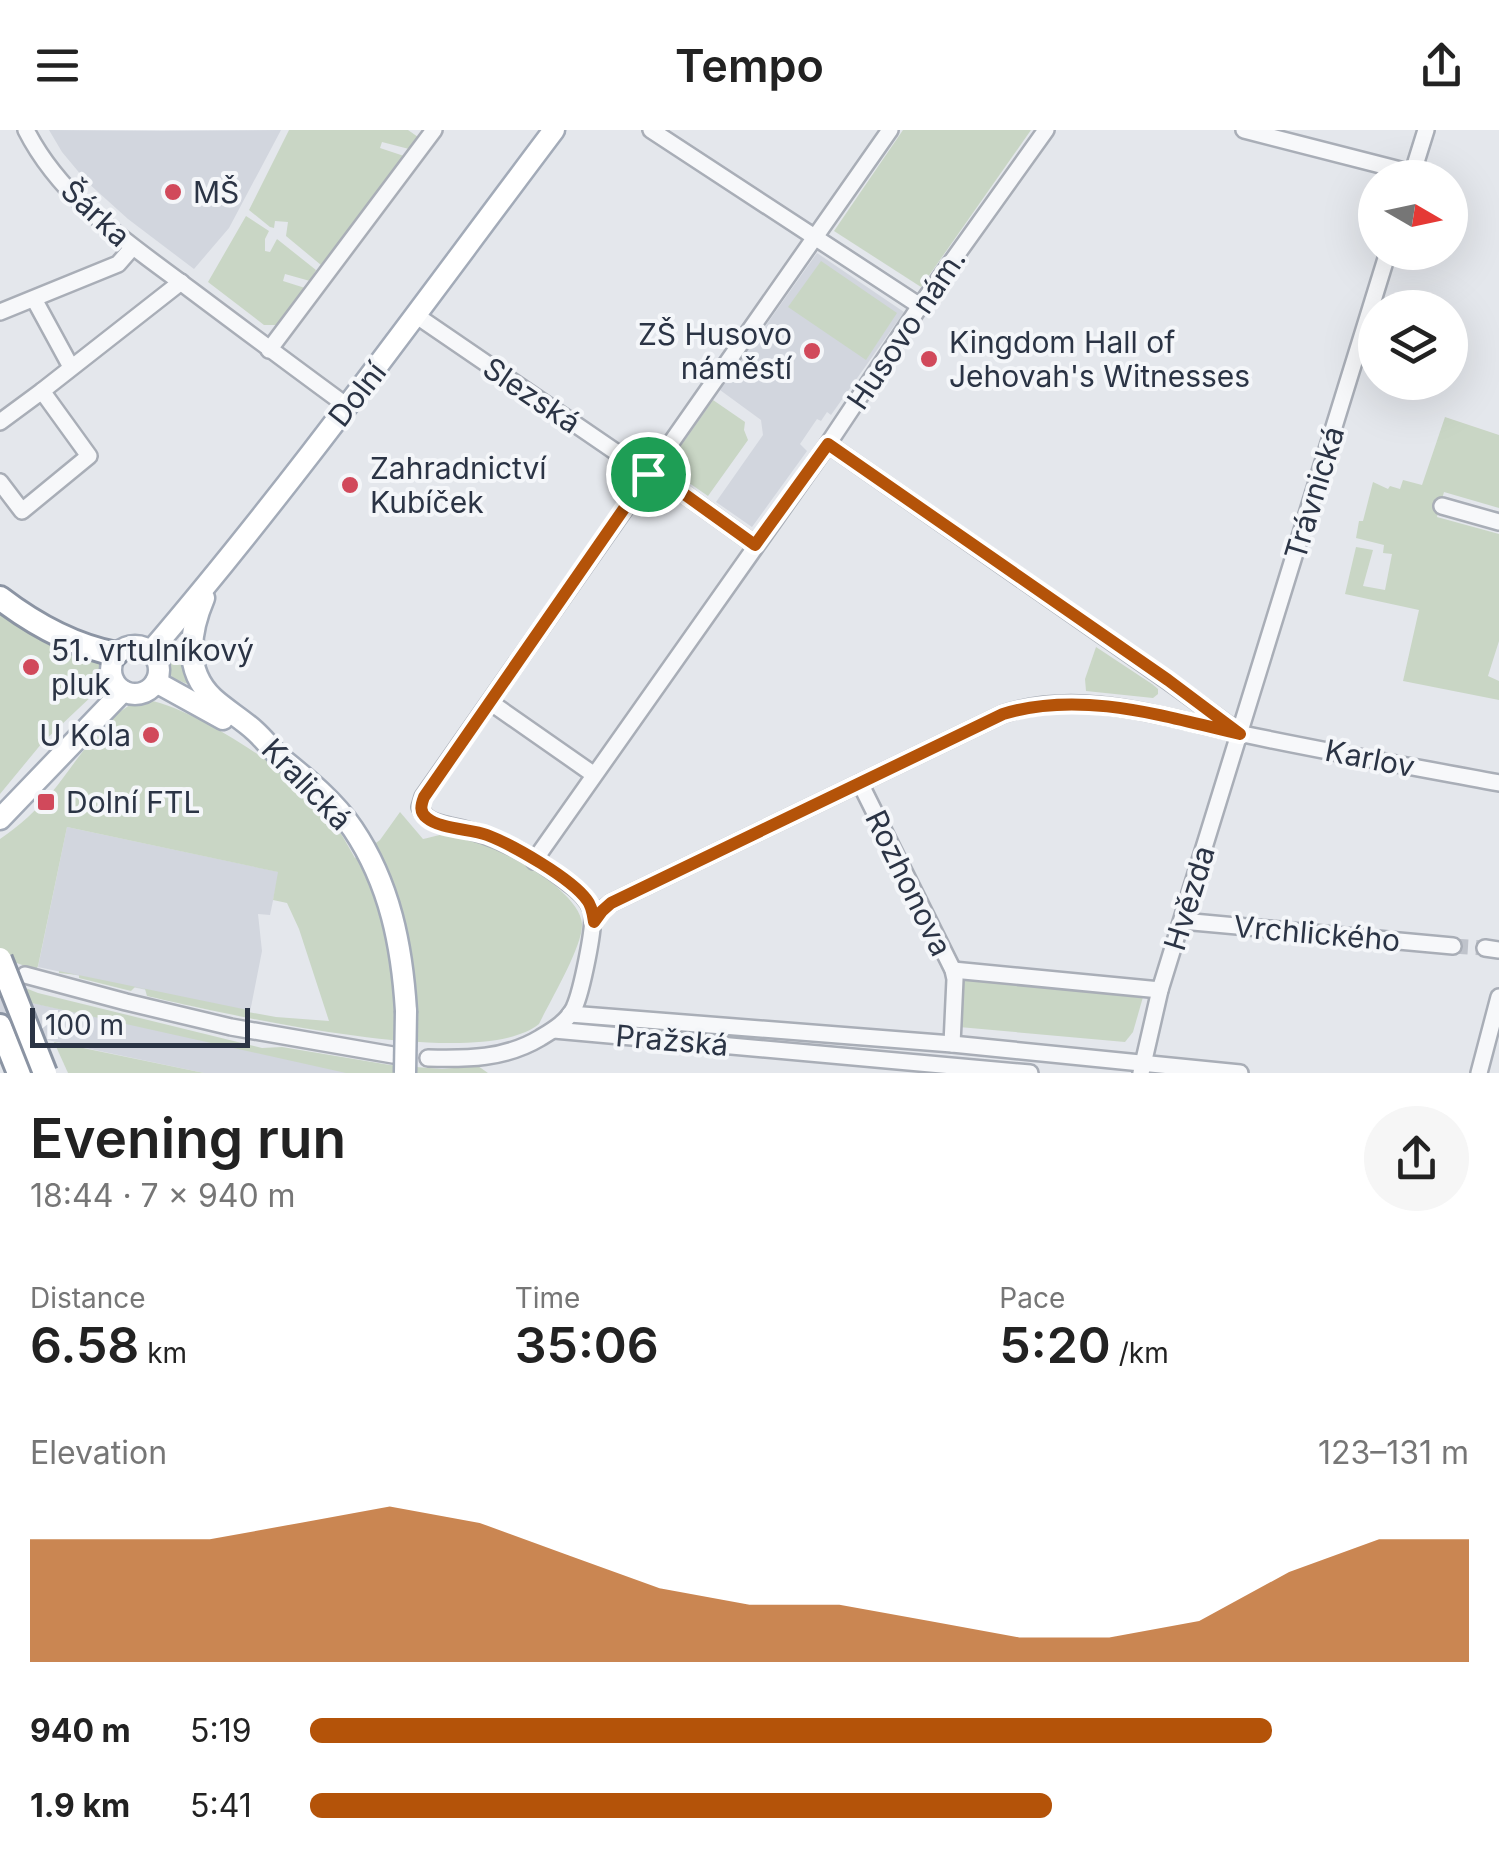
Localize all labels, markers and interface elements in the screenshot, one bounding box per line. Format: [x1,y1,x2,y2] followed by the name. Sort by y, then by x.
[30,38,85,93] icon: menu
[675,38,824,93] text: Tempo
[1414,38,1469,93] icon: share
[1358,160,1468,270] north arrow
[1358,160,1468,400] map controls
[54,172,138,254] street label: Šárka
[193,174,239,210] place label: MŠ
[162,181,184,203] marker: MŠ
[839,242,973,416] street label: Husovo nám.
[1358,290,1468,400] button: layers
[638,316,793,386] place label: ZŠ Husovo náměstí
[949,324,1250,394] place label: Kingdom Hall of Jehovah's Witnesses
[801,340,823,362] marker: ZŠ Husovo náměstí
[918,348,940,370] marker: Kingdom Hall of Jehovah's Witnesses
[477,350,587,440] street label: Slezská
[321,354,394,433] street label: Dolní
[1277,422,1351,564] street label: Trávnická
[606,432,691,517] pin
[621,447,676,502] icon: arrive
[370,450,547,520] place label: Zahradnictví Kubíček
[339,474,361,496] marker: Zahradnictví Kubíček
[51,632,254,702] place label: 51. vrtulníkový pluk
[20,656,42,678] marker: 51. vrtulníkový pluk
[39,717,131,753] place label: U Kola
[140,724,162,746] marker: U Kola
[255,731,359,837] street label: Kralická
[1322,732,1418,784] street label: Karlov
[66,784,200,820] place label: Dolní FTL
[35,791,57,813] marker: Dolní FTL
[858,804,960,962] street label: Rozhonova
[1156,842,1222,954] street label: Hvězda
[1232,908,1402,958] street label: Vrchlického
[30,1003,250,1048] scale bar
[45,1008,124,1042] text: 100 m
[614,1017,730,1063] street label: Pražská
[30,1105,346,1171] text: Evening run
[1364,1106,1469,1211] button: share
[30,1176,296,1215] text: 18:44 · 7 × 940 m
[30,1281,146,1315] text: Distance
[515,1281,580,1315] text: Time
[999,1281,1065,1315] text: Pace
[30,1315,139,1375] text: 6.58
[515,1315,659,1375] text: 35:06
[999,1315,1111,1375] text: 5:20
[139,1336,187,1370] text: km
[1111,1336,1169,1370] text: /km
[30,1433,167,1472] text: Elevation
[1318,1433,1469,1472] text: 123–131 m
[30,1711,131,1750] text: 940 m
[190,1711,252,1750] text: 5:19
[30,1786,130,1825] text: 1.9 km
[190,1786,252,1825] text: 5:41

